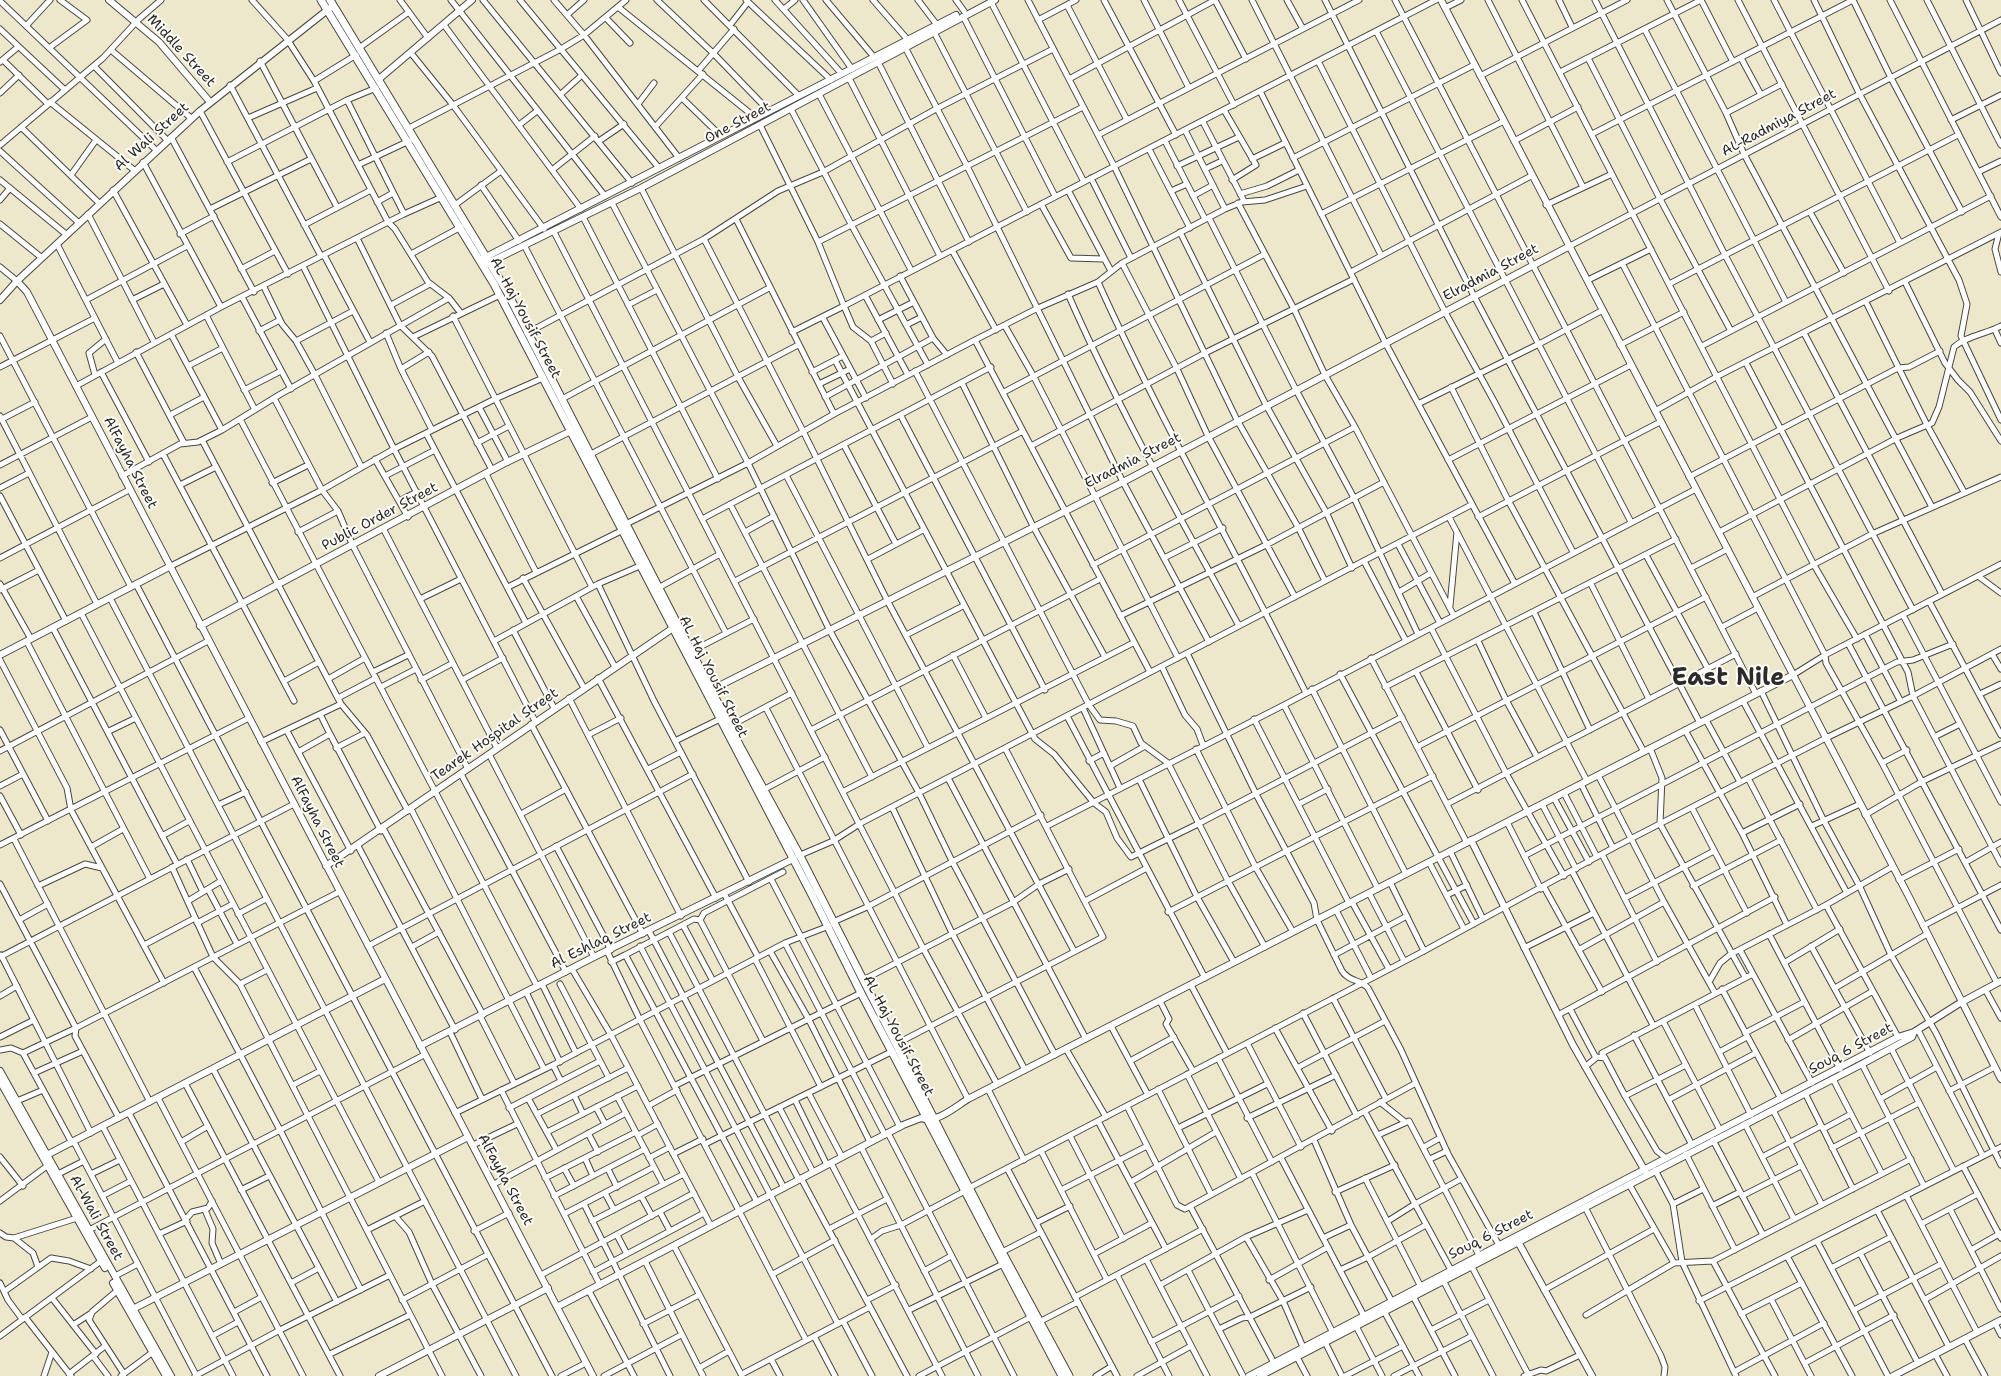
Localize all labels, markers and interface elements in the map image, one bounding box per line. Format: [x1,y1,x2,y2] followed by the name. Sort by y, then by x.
[143,11,219,91] street label: Middle Street
[1719,86,1839,160] street label: AL-Radmiya Street
[111,99,193,175] street label: Al Wali Street
[702,99,774,147] street label: One Street
[1440,241,1542,305] street label: Elradmia Street
[486,255,564,381] street label: AL Haj Yousif Street
[100,414,160,512] street label: AlFayha Street
[1082,429,1184,493] street label: Elradmia Street
[319,479,441,555] street label: Public Order Street
[675,613,751,741] street label: AL Haj Yousif Street
[1671,665,1785,693] district label: East Nile
[428,685,562,785] street label: Tearek Hospital Street
[287,773,347,871] street label: AlFayha Street
[548,909,654,973] street label: Al Eshlaq Street
[859,973,937,1099] street label: AL Haj Yousif Street
[1806,1020,1896,1078] street label: Souq 6 Street
[474,1131,536,1229] street label: AlFayha Street
[66,1172,126,1264] street label: Al-Wali Street
[1446,1206,1536,1264] street label: Souq 6 Street

